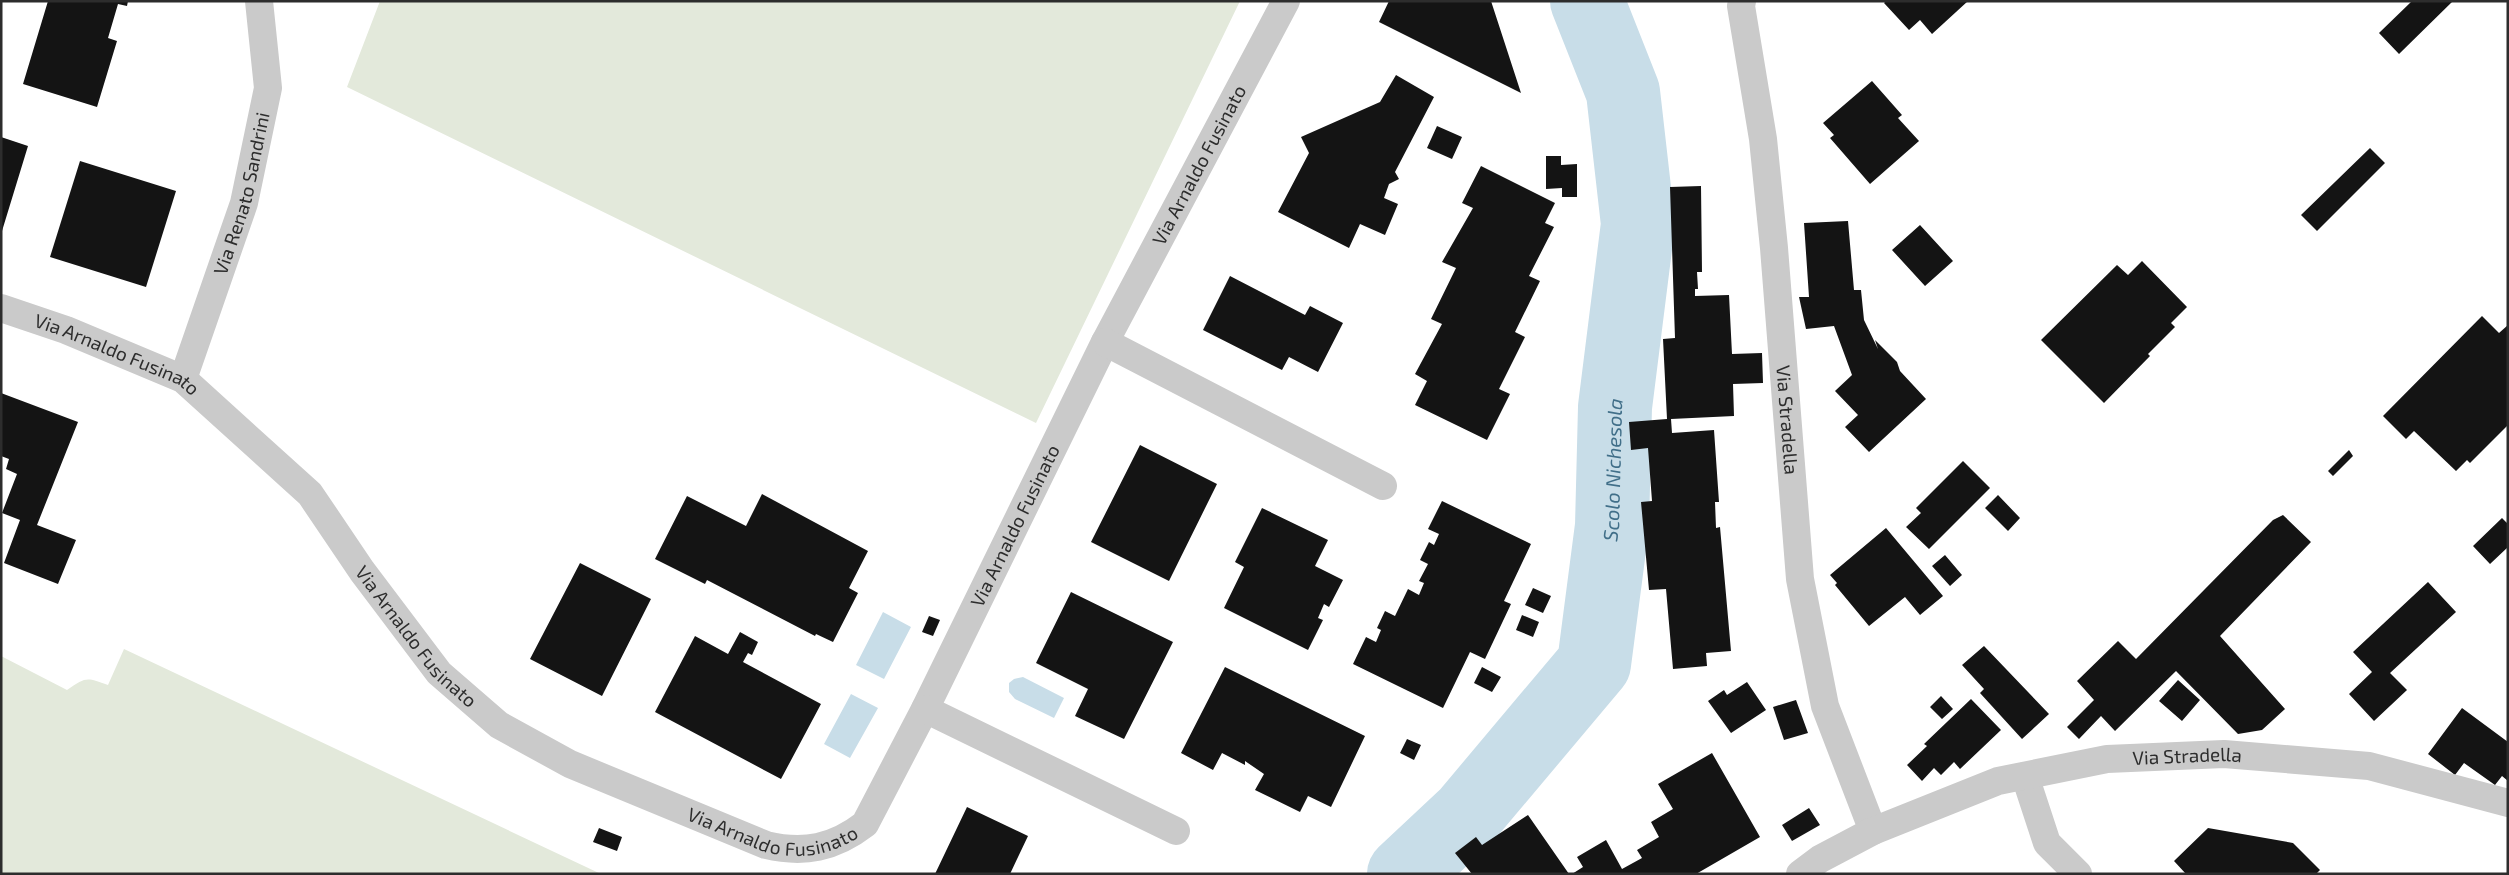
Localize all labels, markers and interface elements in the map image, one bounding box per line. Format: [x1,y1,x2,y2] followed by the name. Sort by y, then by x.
[1147,81,1250,249] street label: Via Arnaldo Fusinato
[208,110,274,278] street label: Via Renato Sandrini
[32,308,205,400] street label: Via Arnaldo Fusinato
[1772,364,1804,476] street label: Via Stradella
[1597,397,1627,543] water label: Scolo Nichesola
[965,441,1064,610] street label: Via Arnaldo Fusinato
[351,561,482,712] street label: Via Arnaldo Fusinato
[2132,742,2243,769] street label: Via Stradella
[684,802,862,860] street label: Via Arnaldo Fusinato

